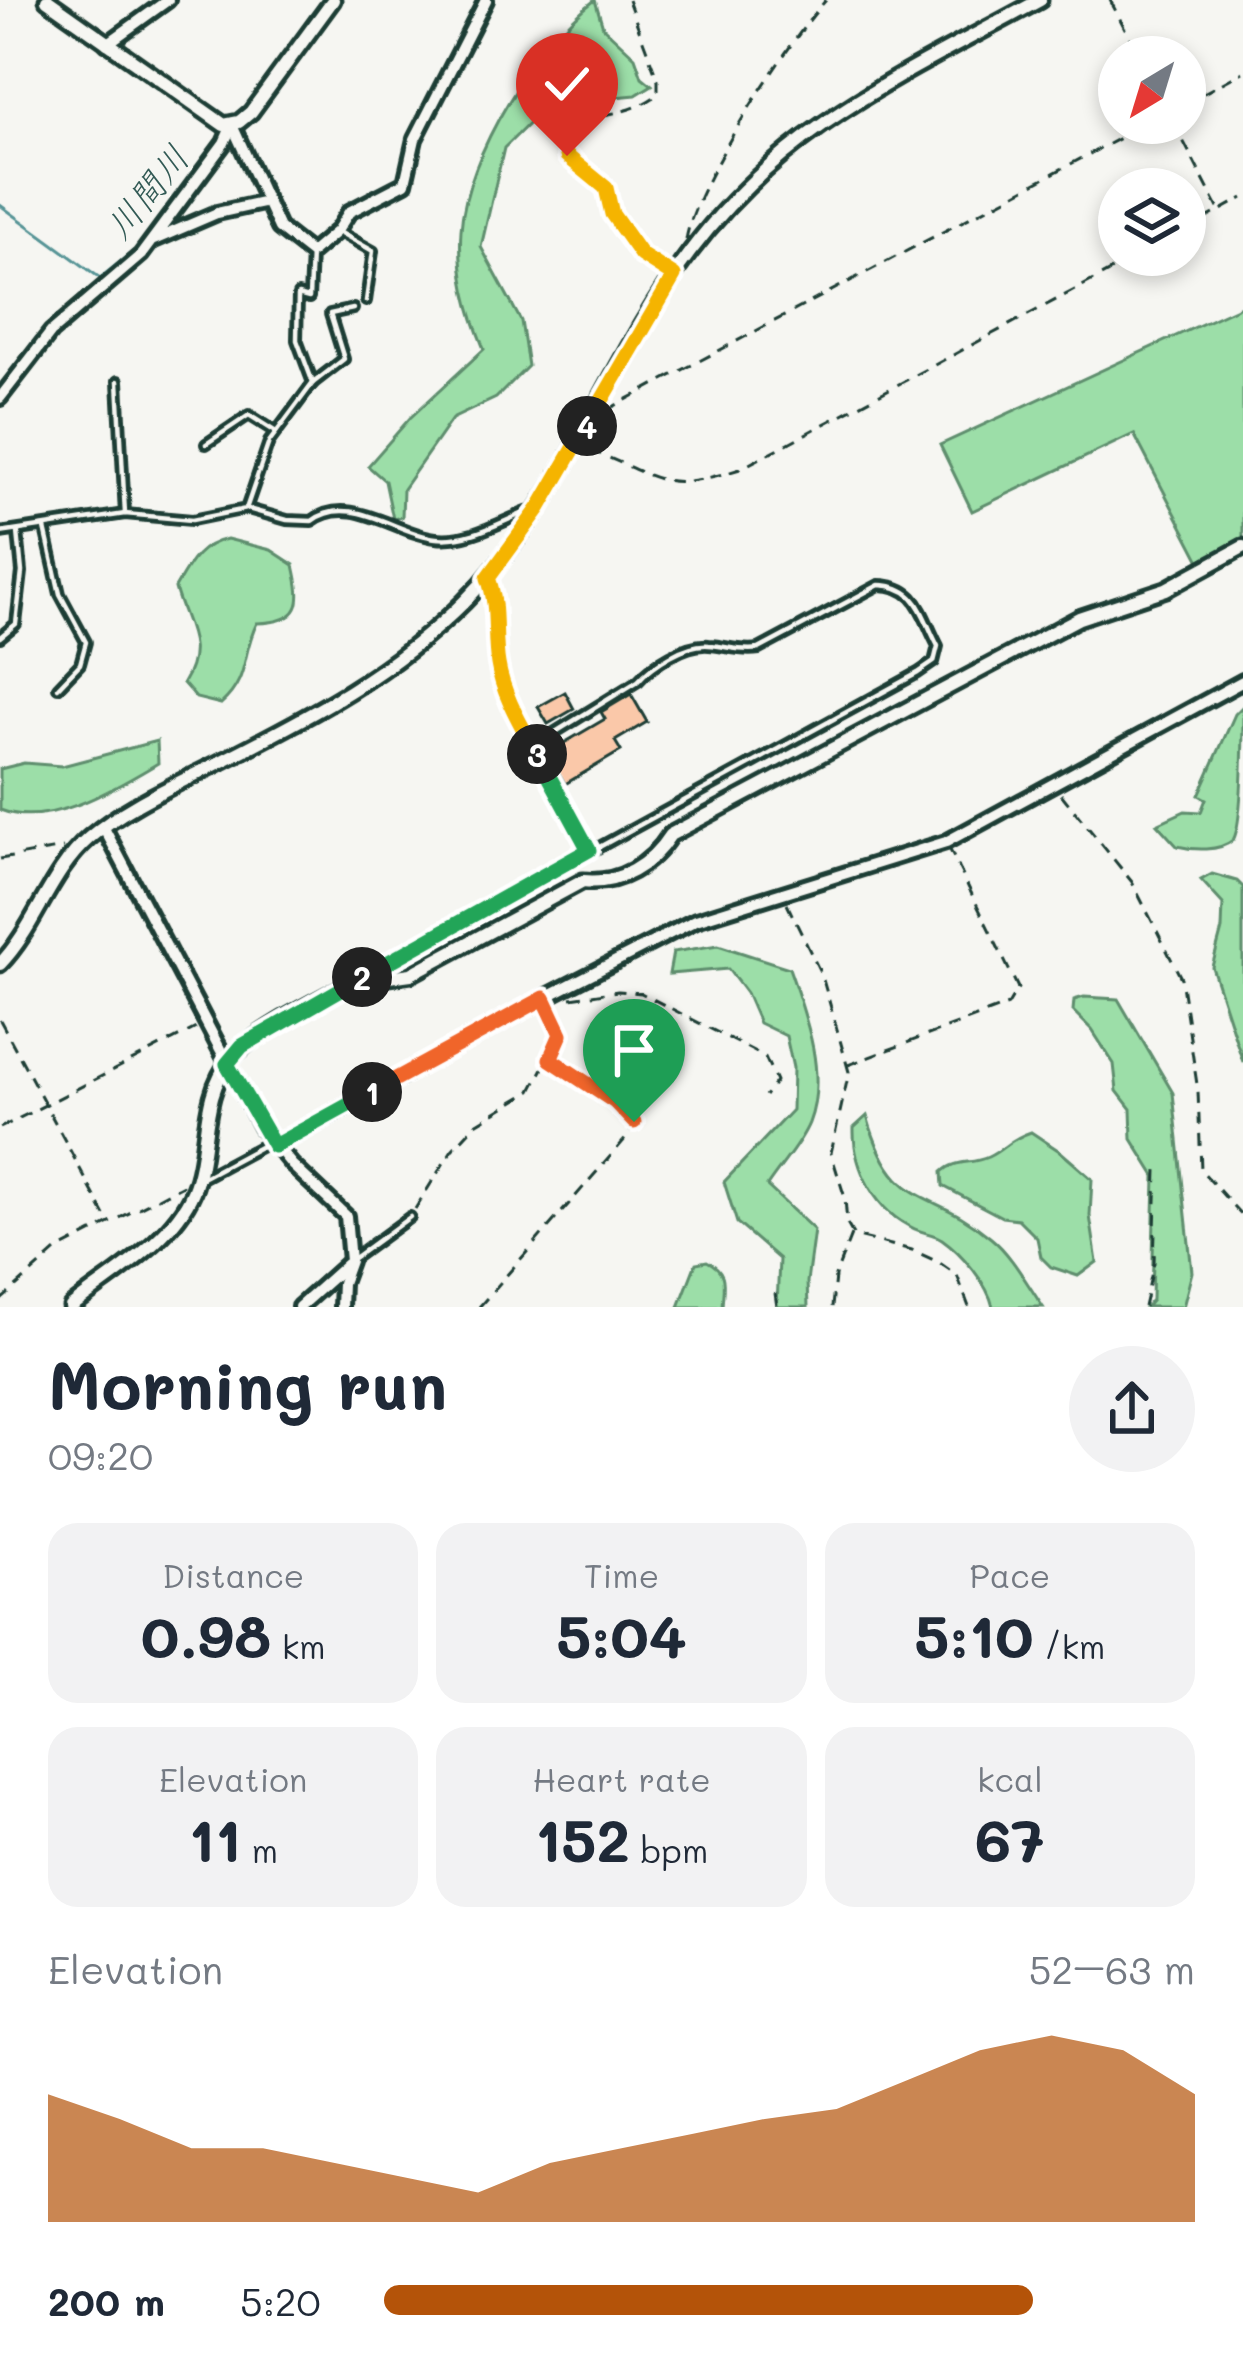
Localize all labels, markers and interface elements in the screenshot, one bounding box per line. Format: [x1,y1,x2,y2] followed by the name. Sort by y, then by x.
[516,33,618,156] pin
[1098,36,1206,144] north arrow
[1098,36,1206,276] map controls
[534,51,600,117] icon: check
[94,134,198,248] water label: 川間川
[1098,168,1206,276] button: layers
[557,396,617,456] pin: 4
[577,404,597,447] text: 4
[507,724,567,784] pin: 3
[527,732,547,775] text: 3
[332,947,392,1007] pin: 2
[353,955,371,998] text: 2
[583,999,685,1122] pin
[601,1017,667,1083] icon: arrive
[342,1062,402,1122] pin: 1
[365,1070,379,1113] text: 1
[48,1341,447,1427] text: Morning run
[1069,1346,1195,1472] button: share
[48,1429,153,1480] text: 09:20
[162,1553,304,1596] text: Distance
[584,1553,659,1596] text: Time
[970,1553,1050,1596] text: Pace
[141,1596,271,1674] text: 0.98
[556,1596,687,1674] text: 5:04
[914,1596,1034,1674] text: 5:10
[271,1624,326,1667] text: km
[1034,1624,1105,1667] text: /km
[159,1757,307,1800] text: Elevation
[532,1757,711,1800] text: Heart rate
[977,1757,1043,1800] text: kcal
[188,1800,241,1878] text: 11
[535,1800,630,1878] text: 152
[975,1800,1045,1878] text: 67
[241,1828,278,1871] text: m
[630,1828,708,1871] text: bpm
[48,1943,223,1994] text: Elevation
[1029,1943,1195,1994] text: 52–63 m
[48,2275,165,2326] text: 200 m
[240,2275,321,2326] text: 5:20

